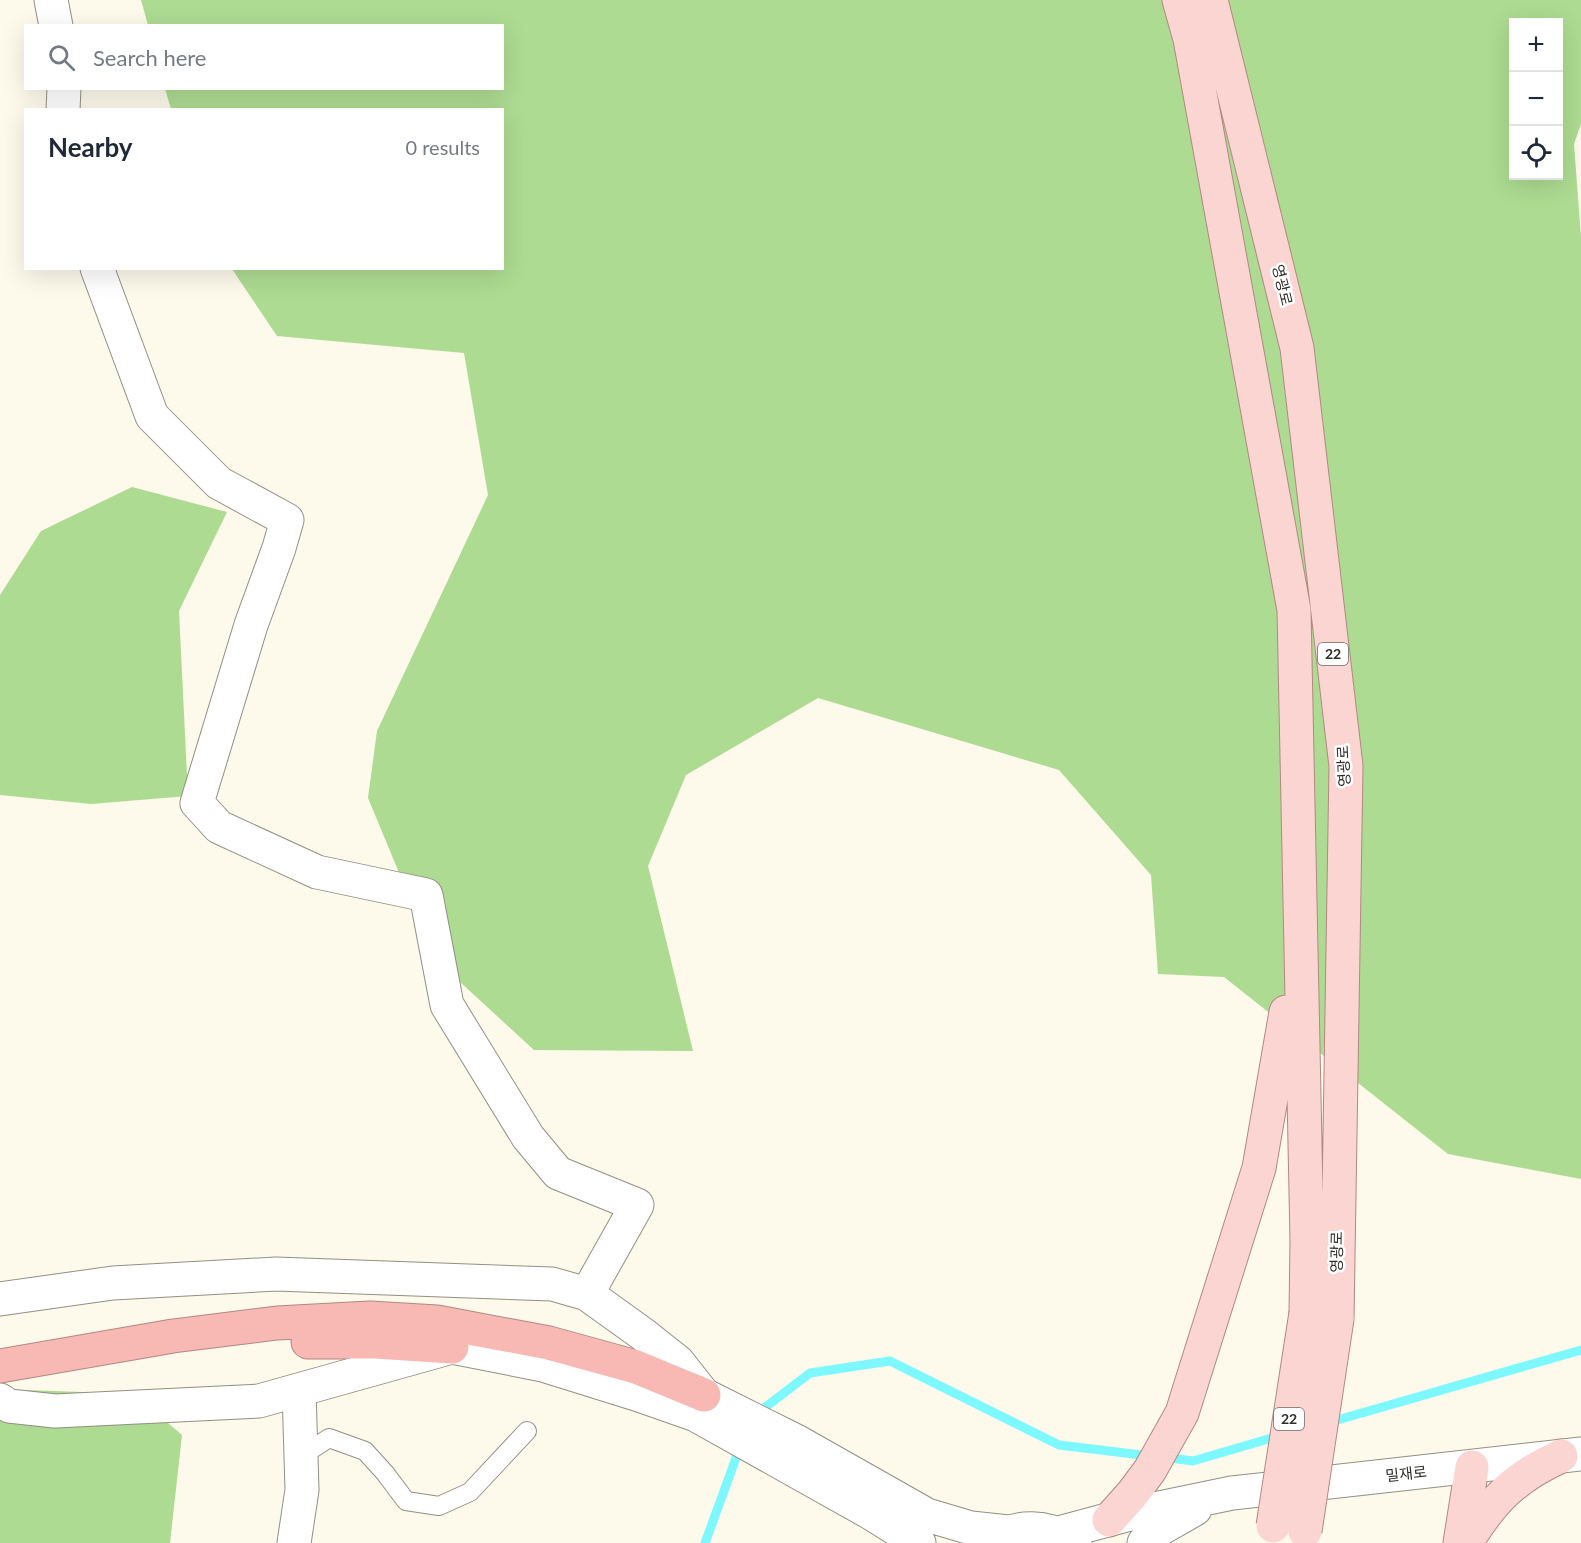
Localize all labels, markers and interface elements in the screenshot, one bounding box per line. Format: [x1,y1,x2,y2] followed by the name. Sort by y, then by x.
[1509,18,1563,180] map controls
[1509,18,1563,72] button: +
[24,24,504,90] search box
[45,41,78,74] icon: search
[93,44,206,71] text: Search here
[1509,72,1563,126] button: −
[1509,126,1563,180] button: locate
[48,131,133,163] text: Nearby
[405,135,480,159] text: 0 results
[1269,262,1297,307] street label: 영광로
[1318,643,1348,665] road number: 22
[1333,745,1353,787] street label: 영광로
[1327,1231,1345,1273] street label: 영광로
[1274,1408,1304,1430] road number: 22
[1384,1462,1427,1484] street label: 밀재로

